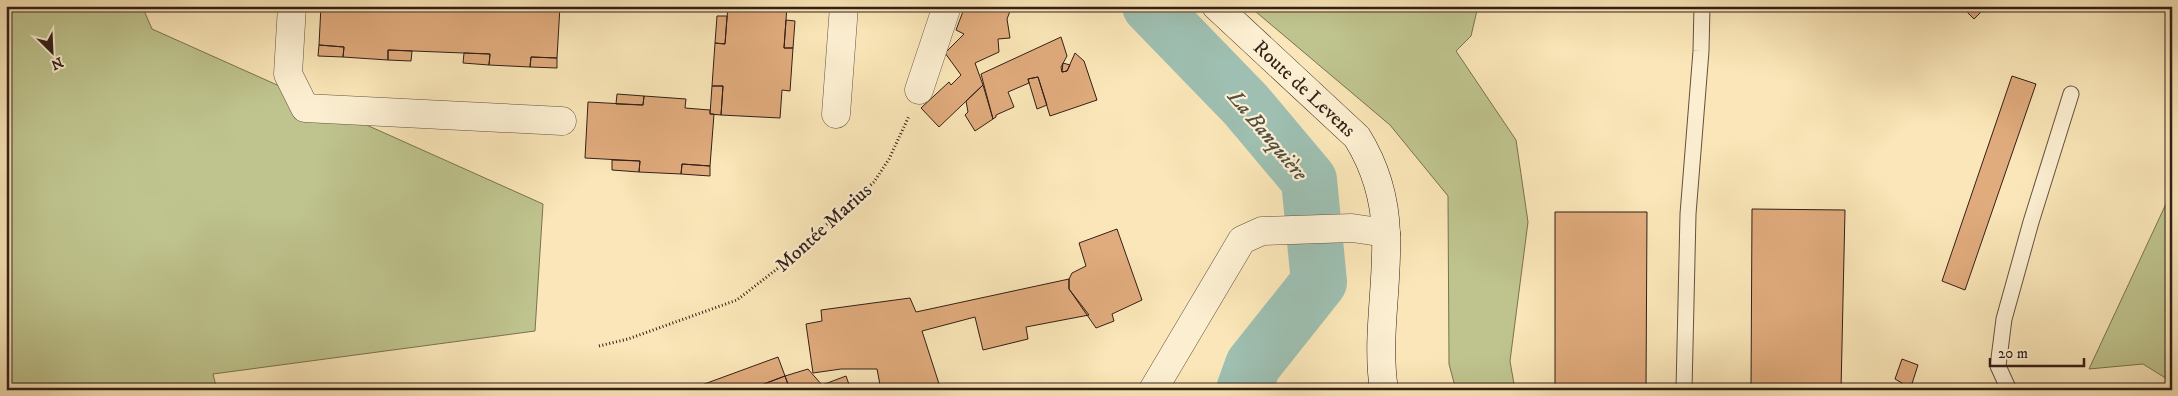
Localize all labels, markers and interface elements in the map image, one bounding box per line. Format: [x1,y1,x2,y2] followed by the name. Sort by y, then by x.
[28,28,78,78] north arrow
[1248,35,1361,143] street label: Route de Levens
[48,52,66,74] text: N
[1220,84,1313,188] water label: La Banquière
[771,178,878,278] street label: Montée Marius
[1990,336,2084,368] scale bar
[1998,344,2028,363] text: 20 m

